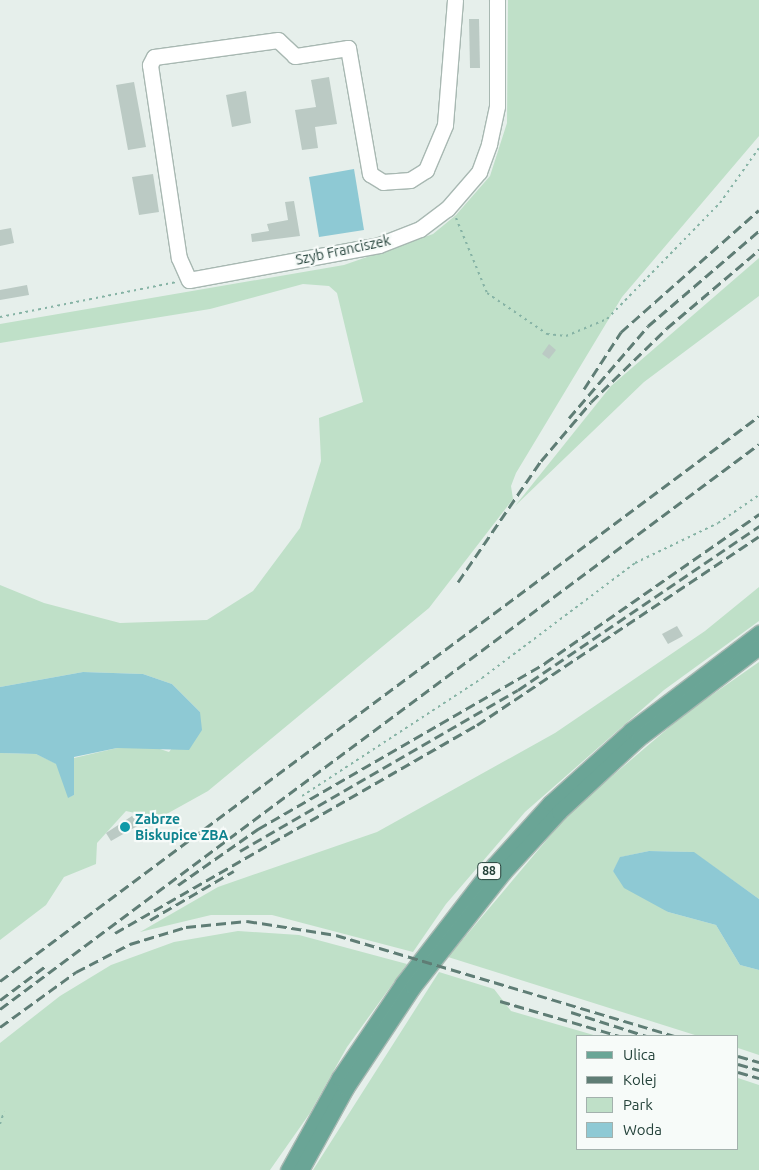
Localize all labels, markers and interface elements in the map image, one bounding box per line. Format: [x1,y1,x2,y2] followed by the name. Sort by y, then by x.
[294,232,392,268] street label: Szyb Franciszek
[135,811,228,844] place label: Zabrze Biskupice ZBA
[119,821,131,833] marker: Zabrze Biskupice ZBA
[476,861,502,880] road number: 88
[576,1035,739,1150] legend
[623,1046,655,1063] text: Ulica
[623,1071,657,1088] text: Kolej
[623,1096,653,1113] text: Park
[623,1121,662,1138] text: Woda

